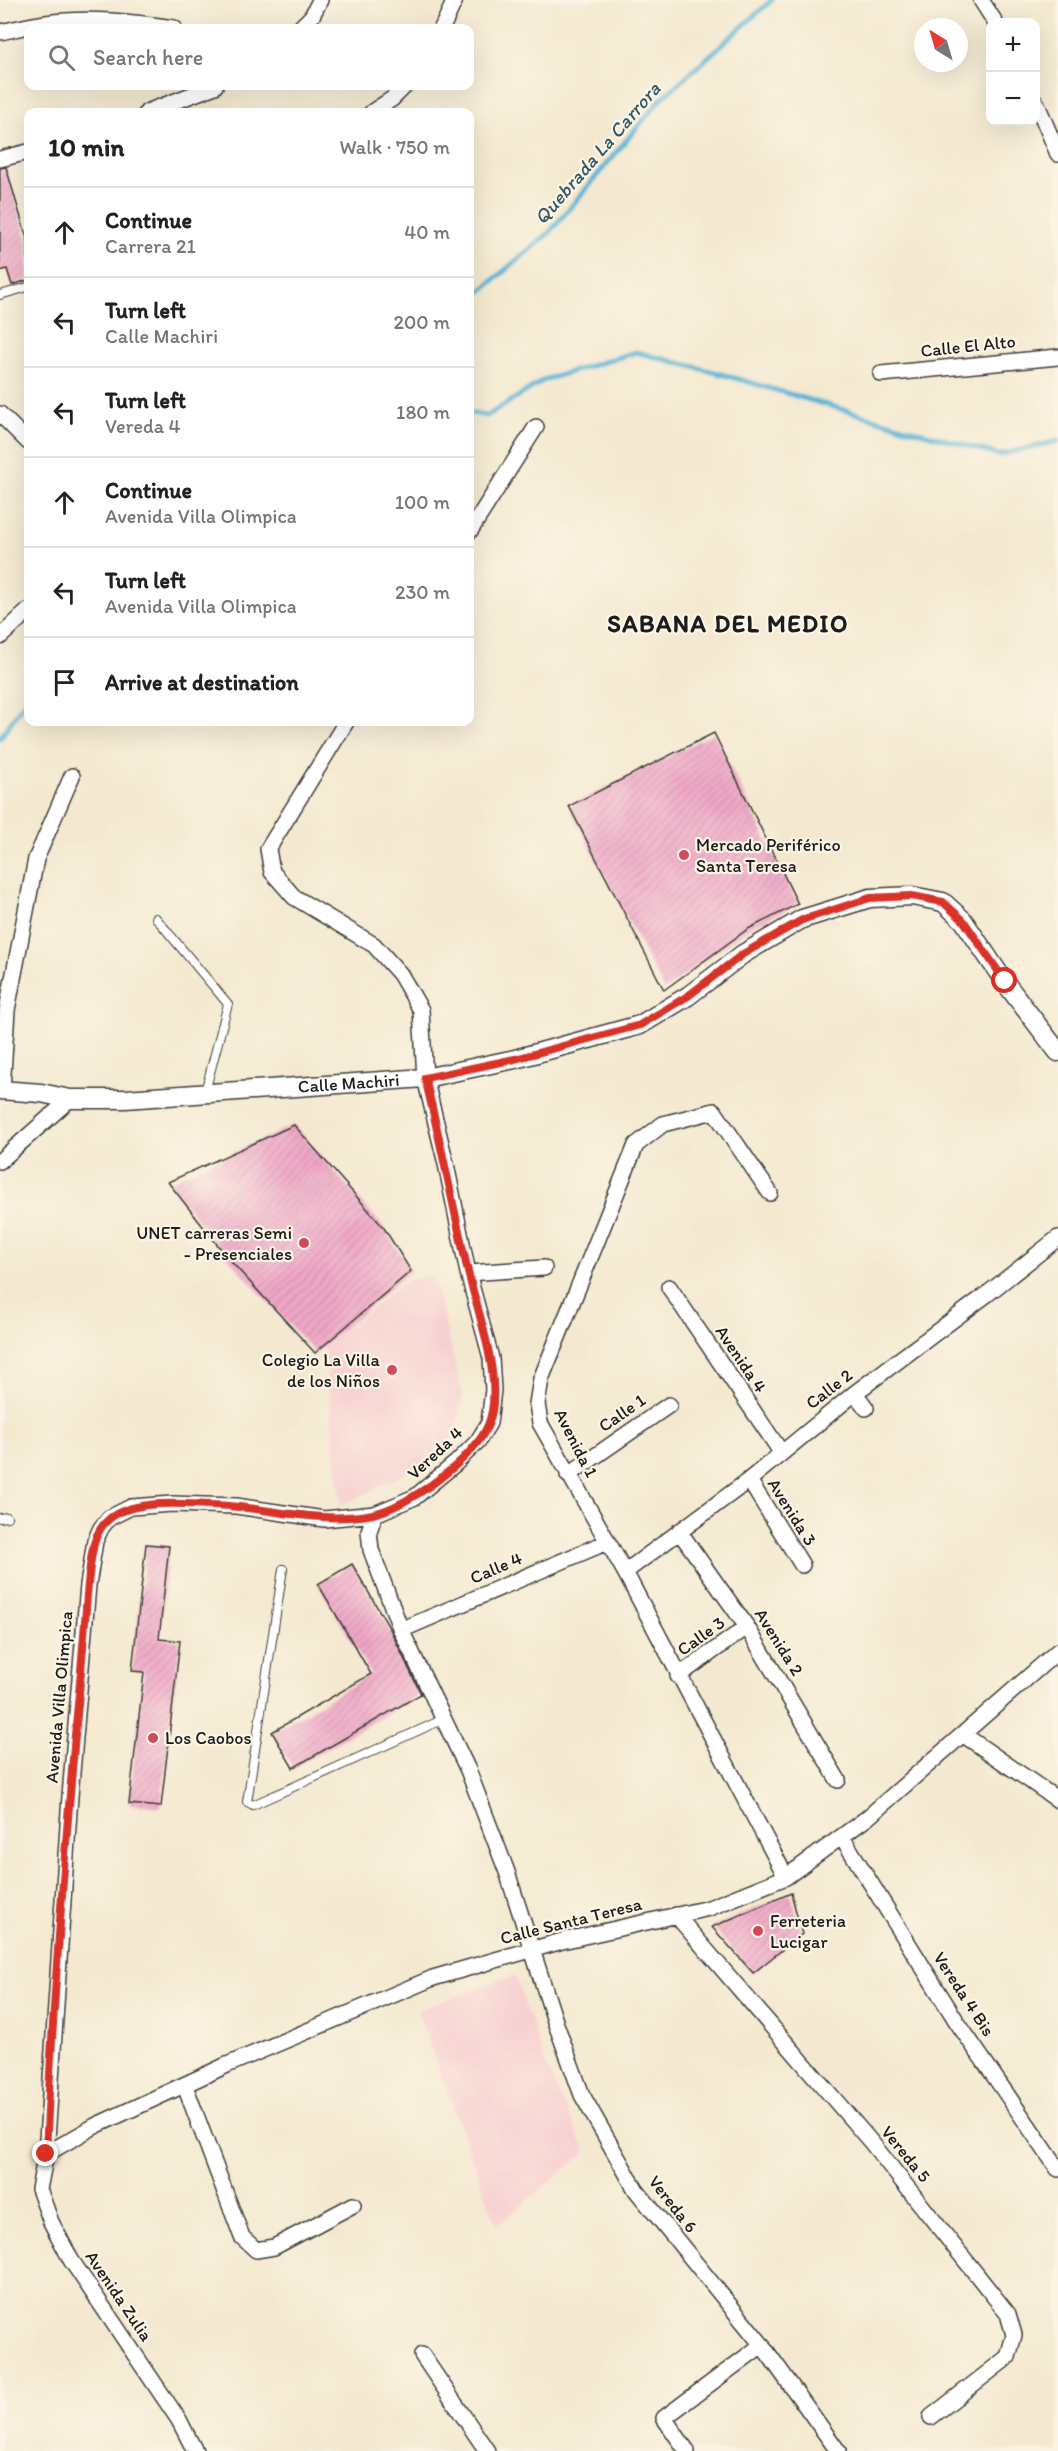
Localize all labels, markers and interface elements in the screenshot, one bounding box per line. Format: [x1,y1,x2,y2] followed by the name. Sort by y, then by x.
[914,18,968,72] north arrow
[986,18,1040,126] map controls
[986,18,1040,72] button: +
[24,24,474,90] search box
[45,41,78,74] icon: search
[93,44,203,71] text: Search here
[986,72,1040,126] button: −
[529,76,666,229] water label: Quebrada La Carrora
[48,131,124,163] text: 10 min
[339,135,450,159] text: Walk · 750 m
[105,207,192,234] text: Continue
[48,216,81,249] icon: ahead
[404,220,450,244] text: 40 m
[105,234,196,258] text: Carrera 21
[105,297,186,324] text: Turn left
[48,306,81,339] icon: left
[394,310,450,334] text: 200 m
[105,324,218,348] text: Calle Machiri
[919,330,1017,362] street label: Calle El Alto
[105,387,186,414] text: Turn left
[48,396,81,429] icon: left
[396,400,450,424] text: 180 m
[105,414,181,438] text: Vereda 4
[105,477,192,504] text: Continue
[48,486,81,519] icon: ahead
[395,490,450,514] text: 100 m
[105,504,297,528] text: Avenida Villa Olimpica
[105,567,186,594] text: Turn left
[48,576,81,609] icon: left
[395,580,450,604] text: 230 m
[105,594,297,618] text: Avenida Villa Olimpica
[607,609,849,638] district label: SABANA DEL MEDIO
[48,666,81,699] icon: arrive
[105,669,299,696] text: Arrive at destination
[696,834,841,877] place label: Mercado Periférico Santa Teresa
[677,848,691,862] marker: Mercado Periférico Santa Teresa
[991,967,1017,993] route start
[297,1069,400,1098] street label: Calle Machiri
[136,1222,292,1265] place label: UNET carreras Semi - Presenciales
[297,1236,311,1250] marker: UNET carreras Semi - Presenciales
[711,1321,772,1397] street label: Avenida 4
[262,1349,381,1392] place label: Colegio La Villa de los Niños
[385,1363,399,1377] marker: Colegio La Villa de los Niños
[801,1364,857,1414] street label: Calle 2
[594,1389,650,1437] street label: Calle 1
[549,1405,603,1481] street label: Avenida 1
[403,1422,467,1484] street label: Vereda 4
[763,1474,821,1550] street label: Avenida 3
[467,1547,526,1589] street label: Calle 4
[750,1604,808,1680] street label: Avenida 2
[41,1610,77,1784] street label: Avenida Villa Olimpica
[673,1611,729,1661] street label: Calle 3
[165,1727,252,1749] place label: Los Caobos
[146,1731,160,1745] marker: Los Caobos
[498,1893,645,1949] street label: Calle Santa Teresa
[770,1910,846,1953] place label: Ferreteria Lucigar
[751,1924,765,1938] marker: Ferreteria Lucigar
[929,1948,999,2040] street label: Vereda 4 Bis
[876,2121,936,2187] street label: Vereda 5
[32,2140,58,2166] route end
[644,2171,702,2237] street label: Vereda 6
[81,2246,158,2346] street label: Avenida Zulia

